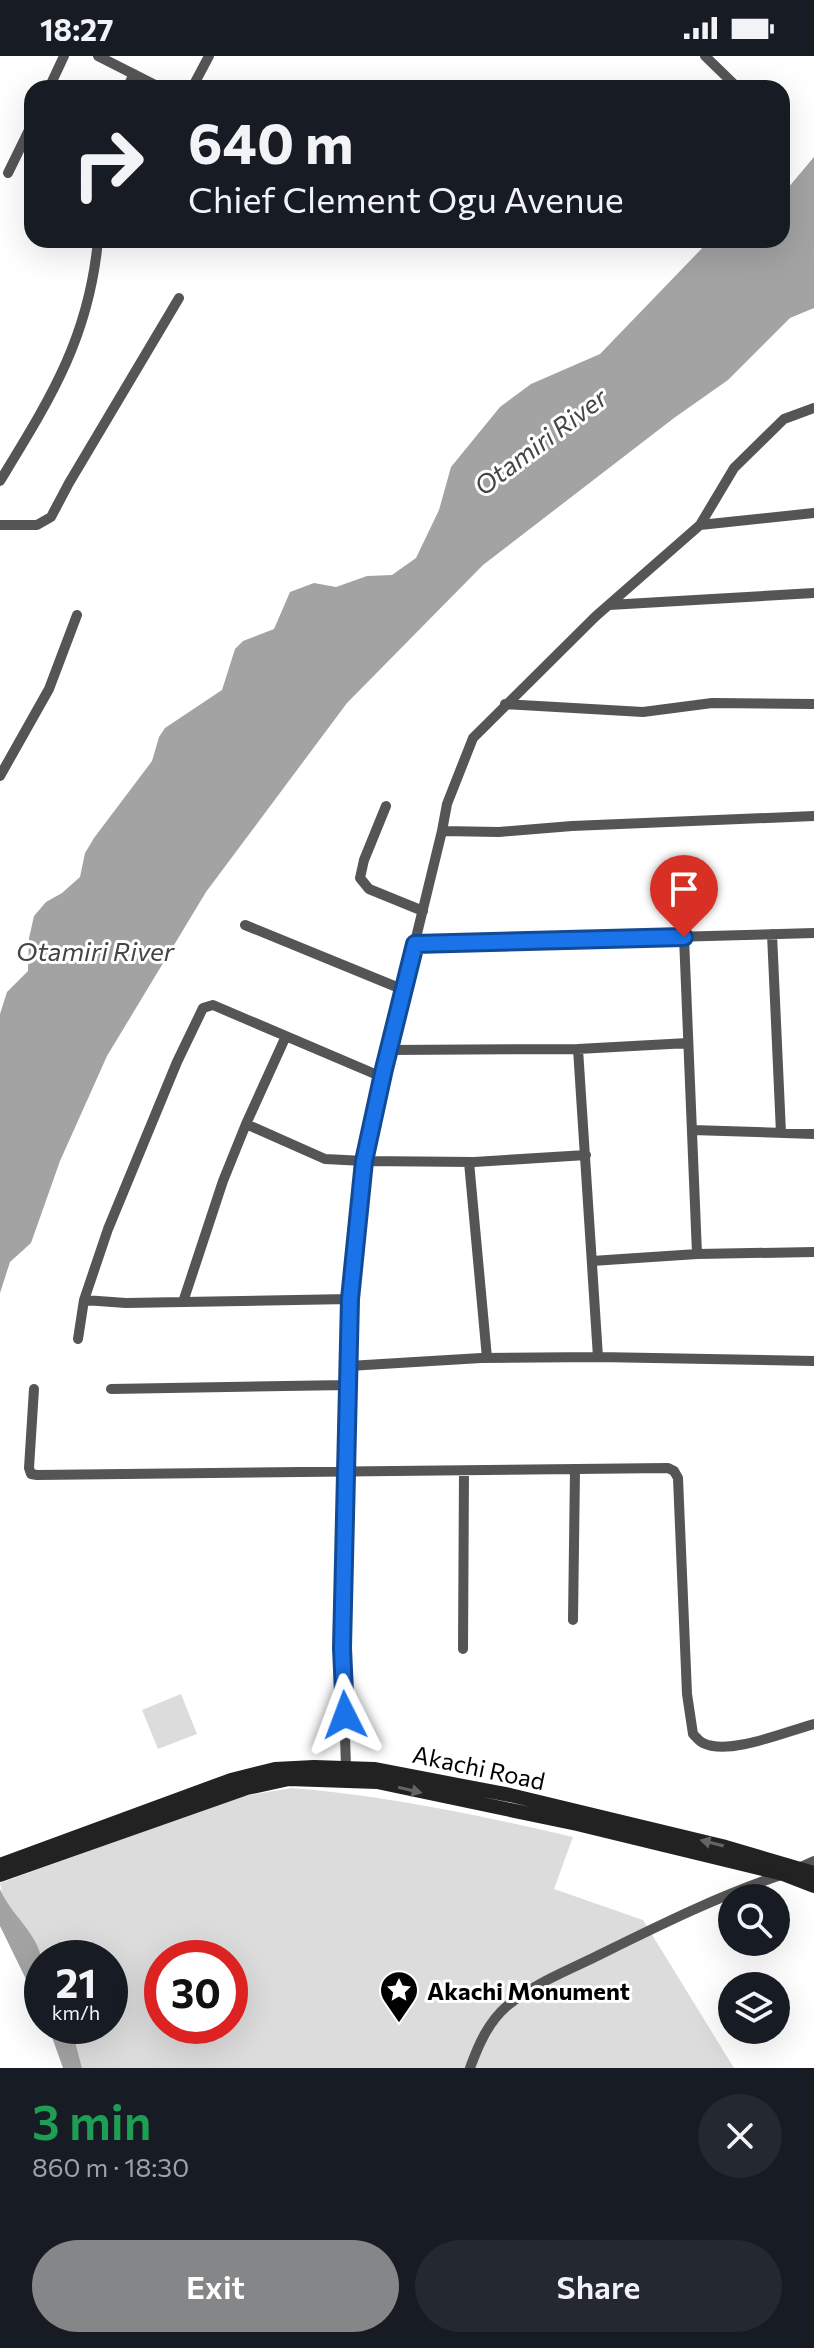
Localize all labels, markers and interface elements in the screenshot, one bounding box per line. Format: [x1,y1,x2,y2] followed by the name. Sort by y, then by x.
[40,10,113,47] text: 18:27
[188,107,354,176] text: 640 m
[56,112,160,216] icon: right
[188,176,624,220] text: Chief Clement Ogu Avenue
[467,380,614,501] water label: Otamiri River
[650,855,718,937] pin
[662,867,706,911] icon: arrive
[16,935,176,966] water label: Otamiri River
[303,1673,387,1757] position arrow
[410,1739,548,1795] street label: Akachi Road
[398,1784,423,1797] one-way arrow
[700,1837,725,1849] one-way arrow
[718,1884,790,2044] map controls
[718,1884,790,1956] button: search
[144,1940,248,2044] speed limit sign: 30
[56,1957,96,2006] text: 21
[378,1969,420,2024] place icon: Akachi Monument
[718,1972,790,2044] button: layers
[427,1976,630,2005] place label: Akachi Monument
[52,2000,100,2024] text: km/h
[32,2091,152,2150] text: 3 min
[698,2094,782,2178] button: close
[32,2151,189,2182] text: 860 m · 18:30
[32,2240,399,2332] button: Exit
[415,2240,782,2332] button: Share

